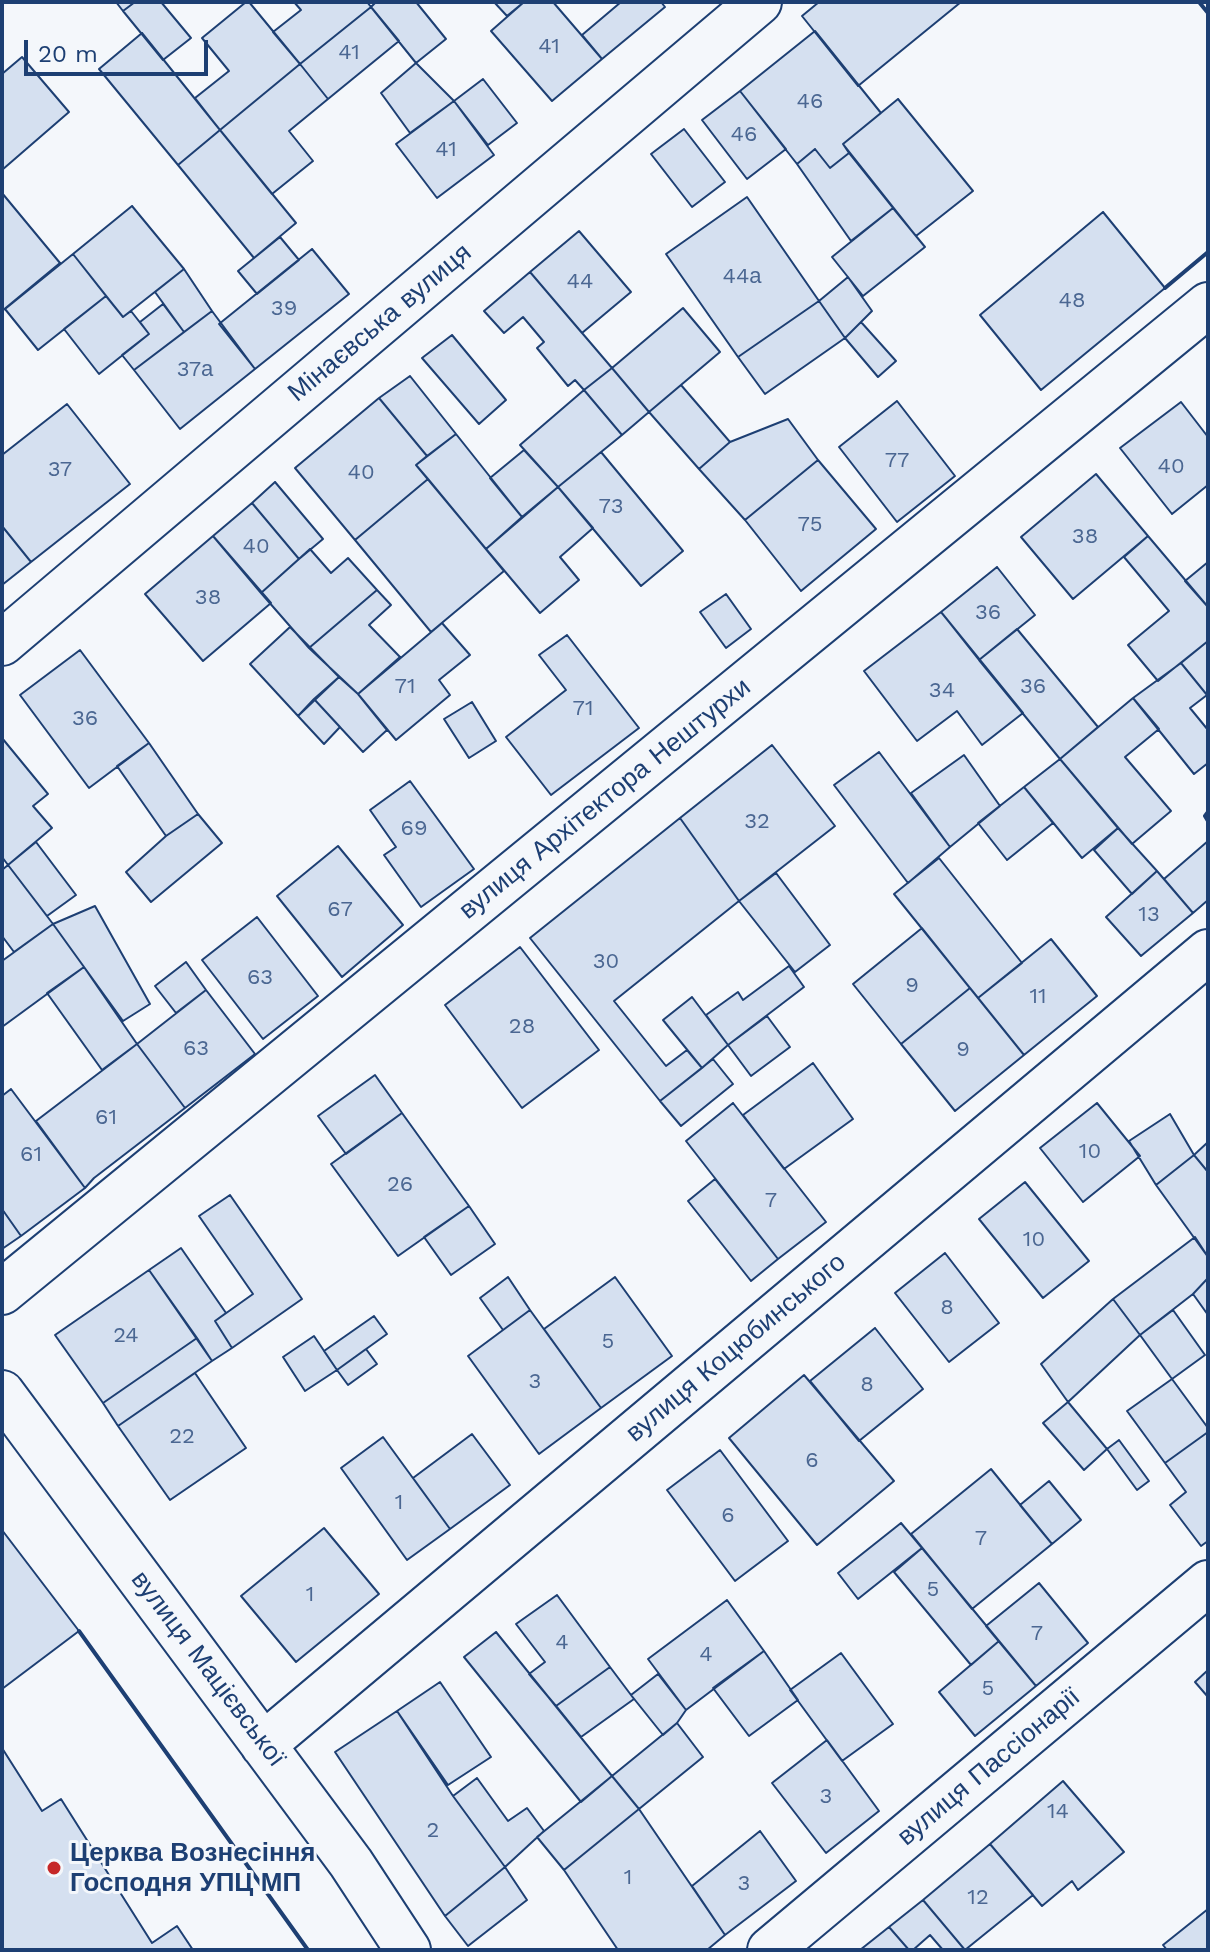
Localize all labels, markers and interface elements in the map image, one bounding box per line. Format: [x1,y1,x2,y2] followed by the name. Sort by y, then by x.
[28,24,212,74] scale bar
[538,34,560,60] house number: 41
[38,40,98,68] text: 20 m
[338,40,360,66] house number: 41
[797,89,823,115] house number: 46
[731,122,757,148] house number: 46
[435,137,457,163] house number: 41
[282,237,478,409] street label: Мінаєвська вулиця
[722,264,762,290] house number: 44а
[567,269,593,295] house number: 44
[1059,288,1085,314] house number: 48
[271,296,297,322] house number: 39
[177,357,213,383] house number: 37а
[885,448,909,474] house number: 77
[1157,454,1185,480] house number: 40
[48,457,72,483] house number: 37
[347,460,375,486] house number: 40
[598,494,624,520] house number: 73
[797,512,823,538] house number: 75
[1072,524,1098,550] house number: 38
[242,534,270,560] house number: 40
[195,585,221,611] house number: 38
[975,600,1001,626] house number: 36
[453,672,757,926] street label: вулиця Архітектора Нештурхи
[395,674,415,700] house number: 71
[1020,674,1046,700] house number: 36
[929,678,955,704] house number: 34
[573,696,593,722] house number: 71
[72,706,98,732] house number: 36
[744,809,770,835] house number: 32
[401,816,427,842] house number: 69
[327,897,353,923] house number: 67
[1138,902,1160,928] house number: 13
[593,949,619,975] house number: 30
[247,965,273,991] house number: 63
[905,973,919,999] house number: 9
[1029,984,1047,1010] house number: 11
[509,1014,535,1040] house number: 28
[183,1036,209,1062] house number: 63
[956,1037,970,1063] house number: 9
[95,1105,117,1131] house number: 61
[1079,1139,1101,1165] house number: 10
[20,1142,42,1168] house number: 61
[387,1172,413,1198] house number: 26
[765,1188,777,1214] house number: 7
[1023,1227,1045,1253] house number: 10
[620,1247,852,1449] street label: вулиця Коцюбинського
[940,1295,954,1321] house number: 8
[113,1323,139,1349] house number: 24
[602,1329,614,1355] house number: 5
[529,1369,541,1395] house number: 3
[860,1372,874,1398] house number: 8
[169,1424,195,1450] house number: 22
[805,1448,819,1474] house number: 6
[395,1490,403,1516] house number: 1
[721,1503,735,1529] house number: 6
[975,1526,987,1552] house number: 7
[124,1565,292,1773] street label: вулиця Мацієвської
[927,1577,939,1603] house number: 5
[306,1582,314,1608] house number: 1
[1031,1621,1043,1647] house number: 7
[555,1630,569,1656] house number: 4
[699,1642,713,1668] house number: 4
[982,1676,994,1702] house number: 5
[891,1681,1087,1853] street label: вулиця Пассіонарії
[820,1784,832,1810] house number: 3
[1047,1799,1069,1825] house number: 14
[427,1818,439,1844] house number: 2
[70,1837,316,1898] place label: Церква Вознесіння Господня УПЦ МП
[45,1859,63,1877] marker: Церква Вознесіння Господня УПЦ МП
[624,1865,632,1891] house number: 1
[738,1871,750,1897] house number: 3
[967,1885,989,1911] house number: 12

